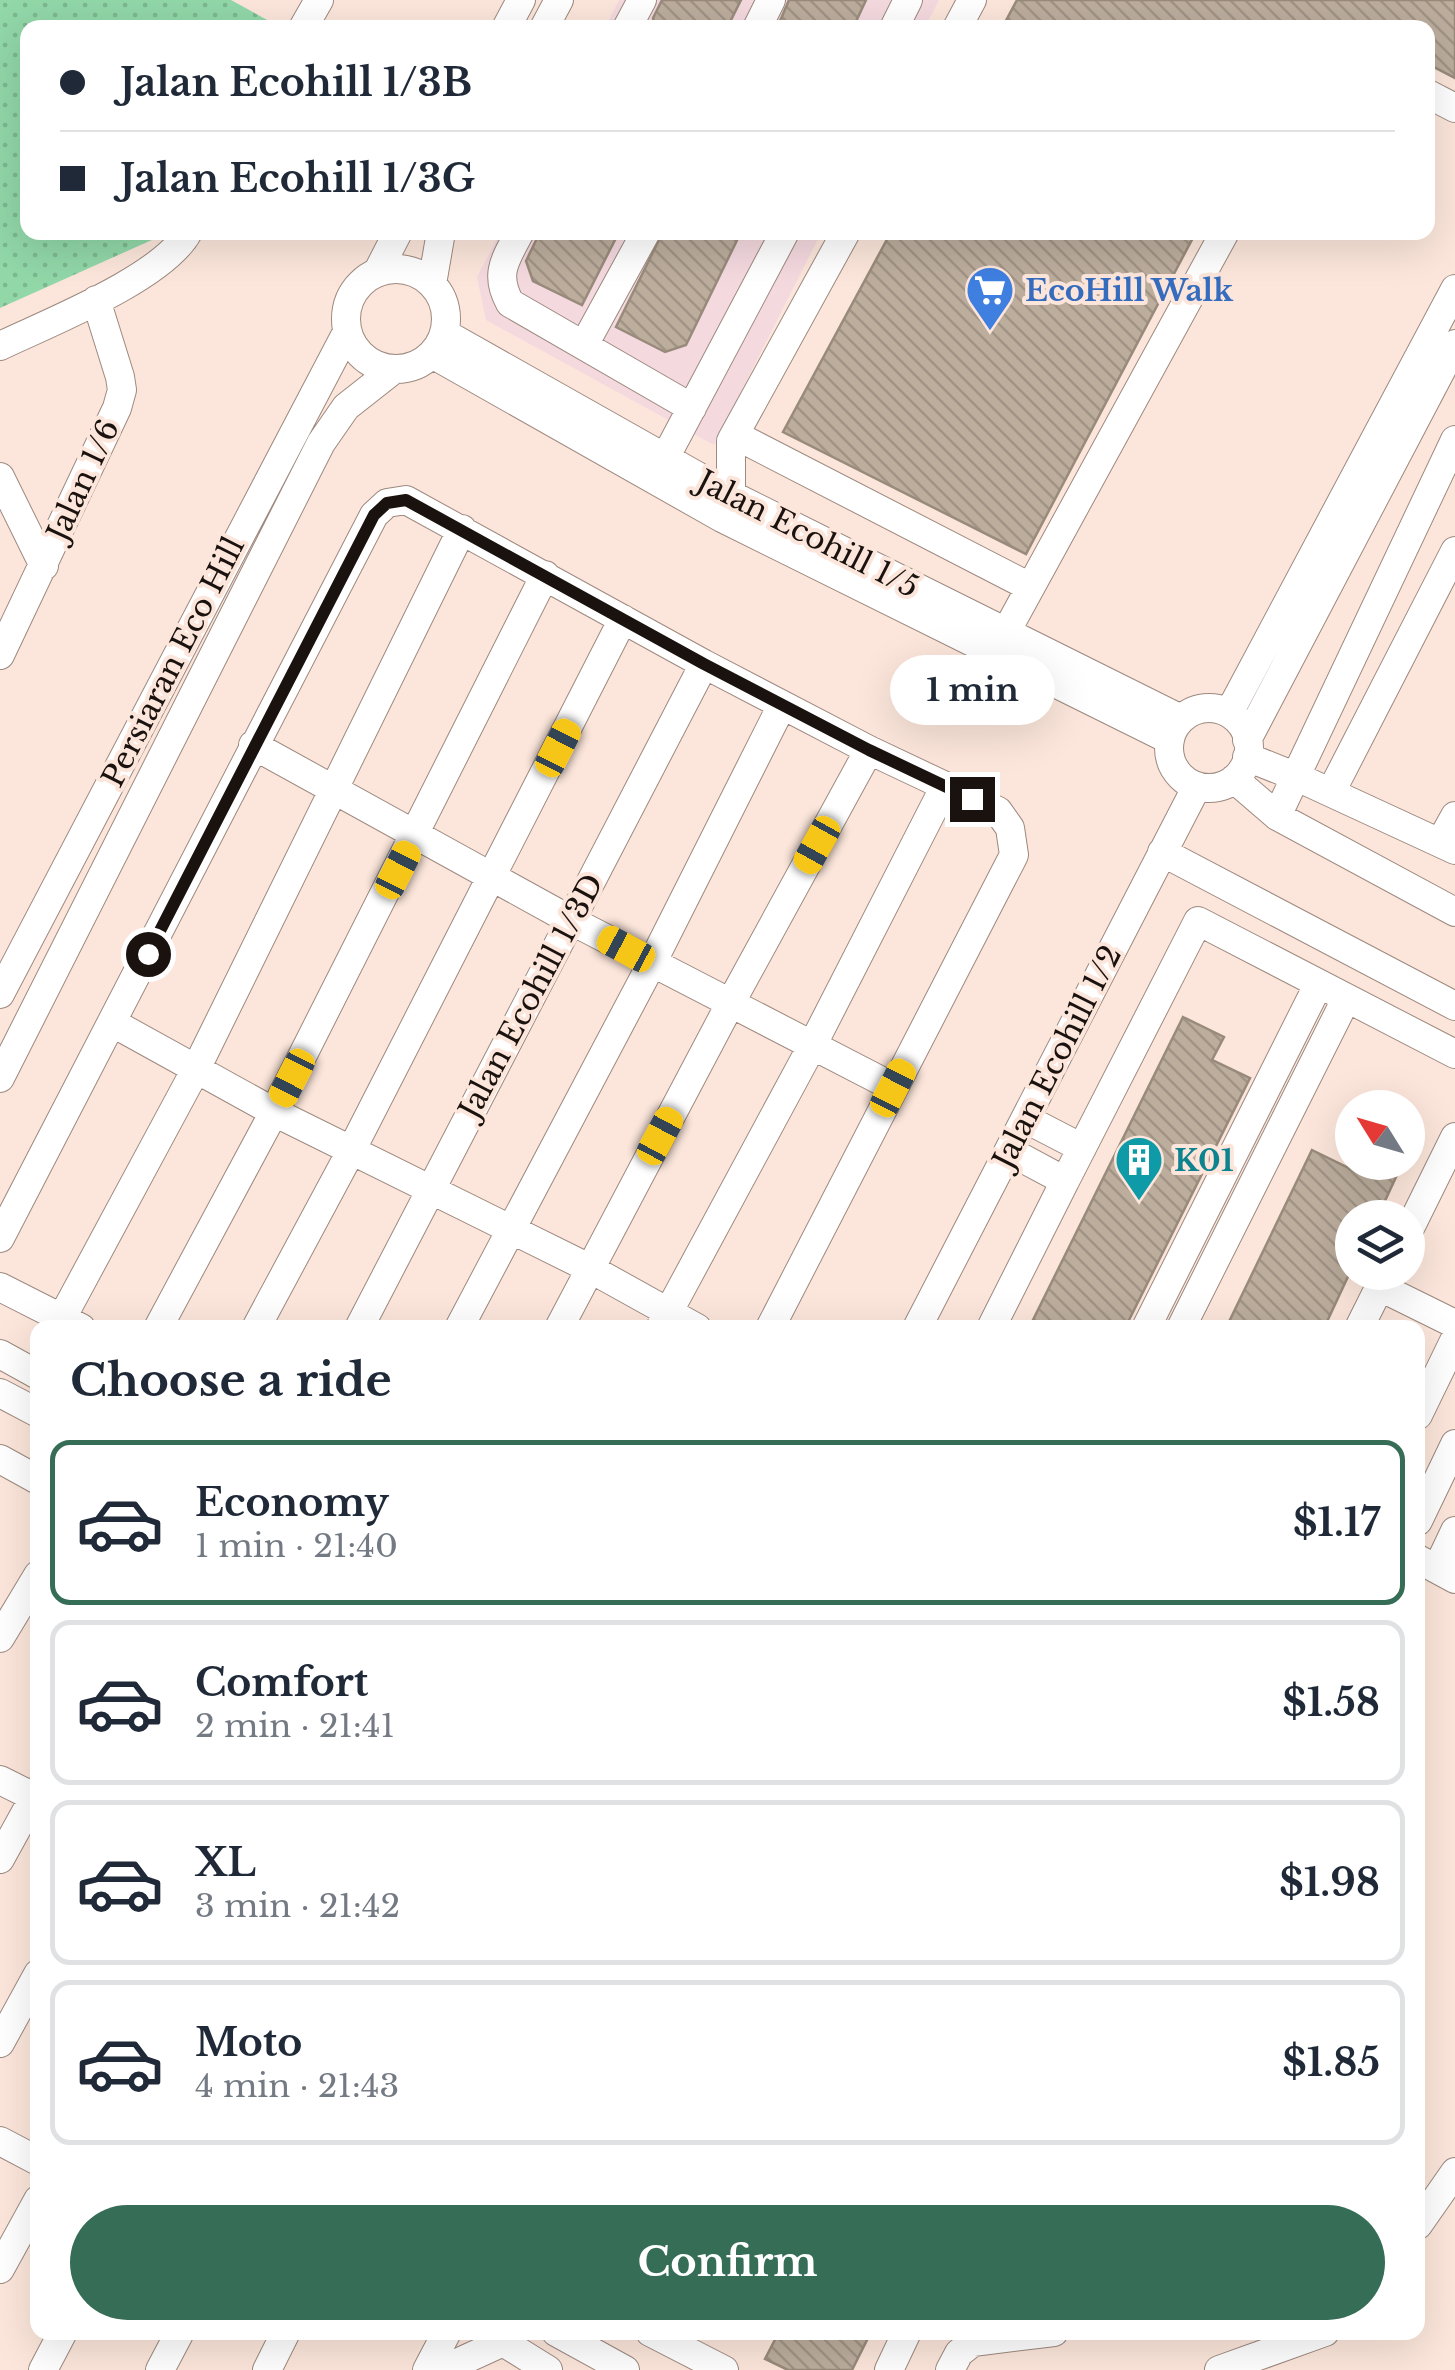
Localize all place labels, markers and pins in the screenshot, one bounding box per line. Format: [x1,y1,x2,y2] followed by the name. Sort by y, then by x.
[964,264,1016,332] supermarket icon: EcoHill Walk
[1025,272,1234,309] place label: EcoHill Walk
[1113,1134,1165,1202] building icon: K01
[1174,1142,1234,1179] place label: K01

